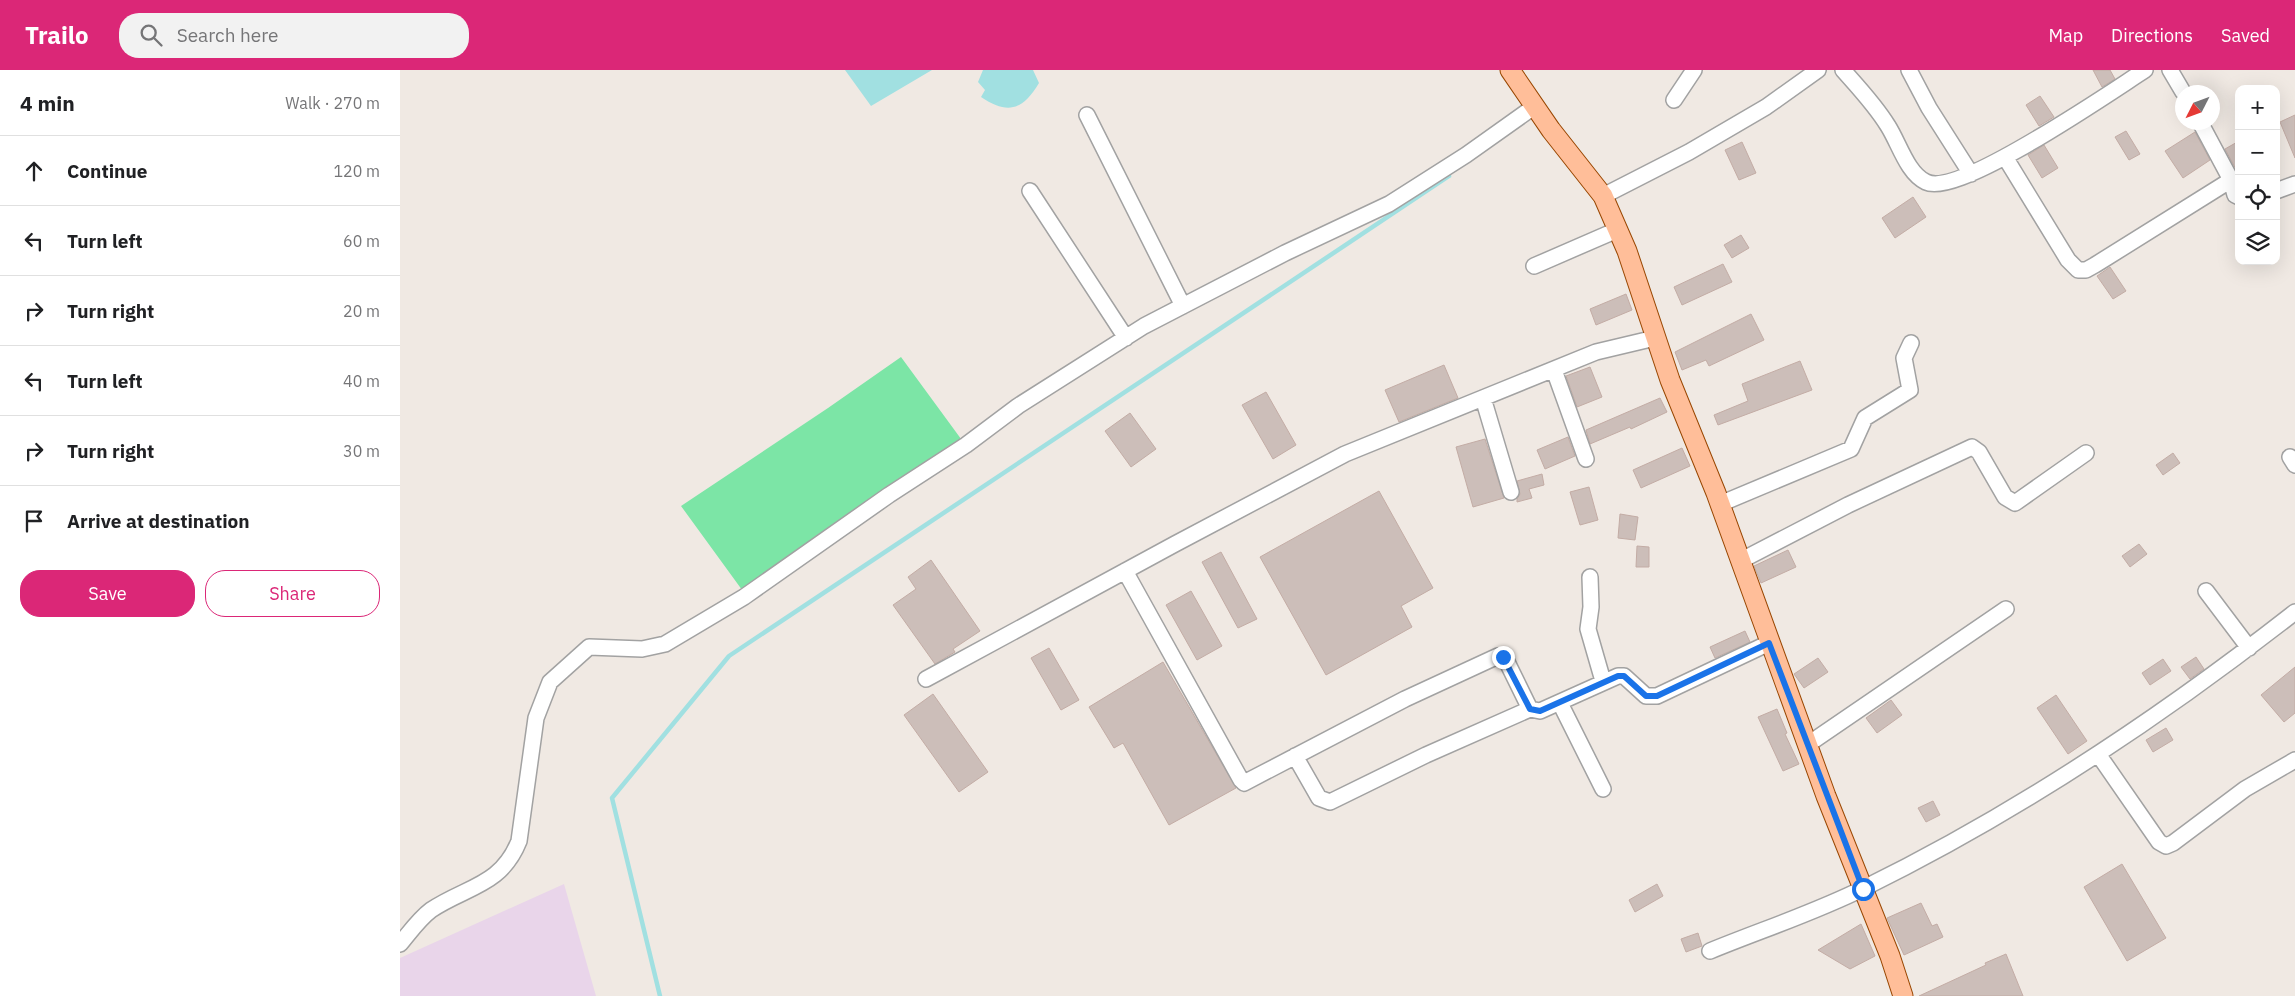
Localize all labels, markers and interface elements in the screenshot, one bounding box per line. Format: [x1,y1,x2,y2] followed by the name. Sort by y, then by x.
[119,13,469,58] search box
[25,19,89,51] text: Trailo
[137,21,165,49] icon: search
[177,23,278,47] text: Search here
[2048,24,2083,47] text: Map
[2111,24,2193,47] text: Directions
[2221,24,2270,47] text: Saved
[2175,85,2220,130] north arrow
[2235,85,2280,265] map controls
[2235,85,2280,130] button: +
[20,89,75,117] text: 4 min
[285,93,380,113] text: Walk · 270 m
[2235,130,2280,175] button: −
[20,157,48,185] icon: ahead
[67,159,147,183] text: Continue
[333,161,380,181] text: 120 m
[2235,175,2280,220] button: locate
[2235,220,2280,265] button: layers
[20,227,48,255] icon: left
[67,229,143,253] text: Turn left
[343,231,380,251] text: 60 m
[20,297,48,325] icon: right
[67,299,154,323] text: Turn right
[343,301,380,321] text: 20 m
[20,367,48,395] icon: left
[67,369,143,393] text: Turn left
[343,371,380,391] text: 40 m
[20,437,48,465] icon: right
[67,439,154,463] text: Turn right
[343,441,380,461] text: 30 m
[20,507,48,535] icon: arrive
[67,509,250,533] text: Arrive at destination
[20,570,195,617] button: Save
[205,570,380,617] button: Share
[1492,646,1515,669] route end
[1852,878,1875,901] route start

